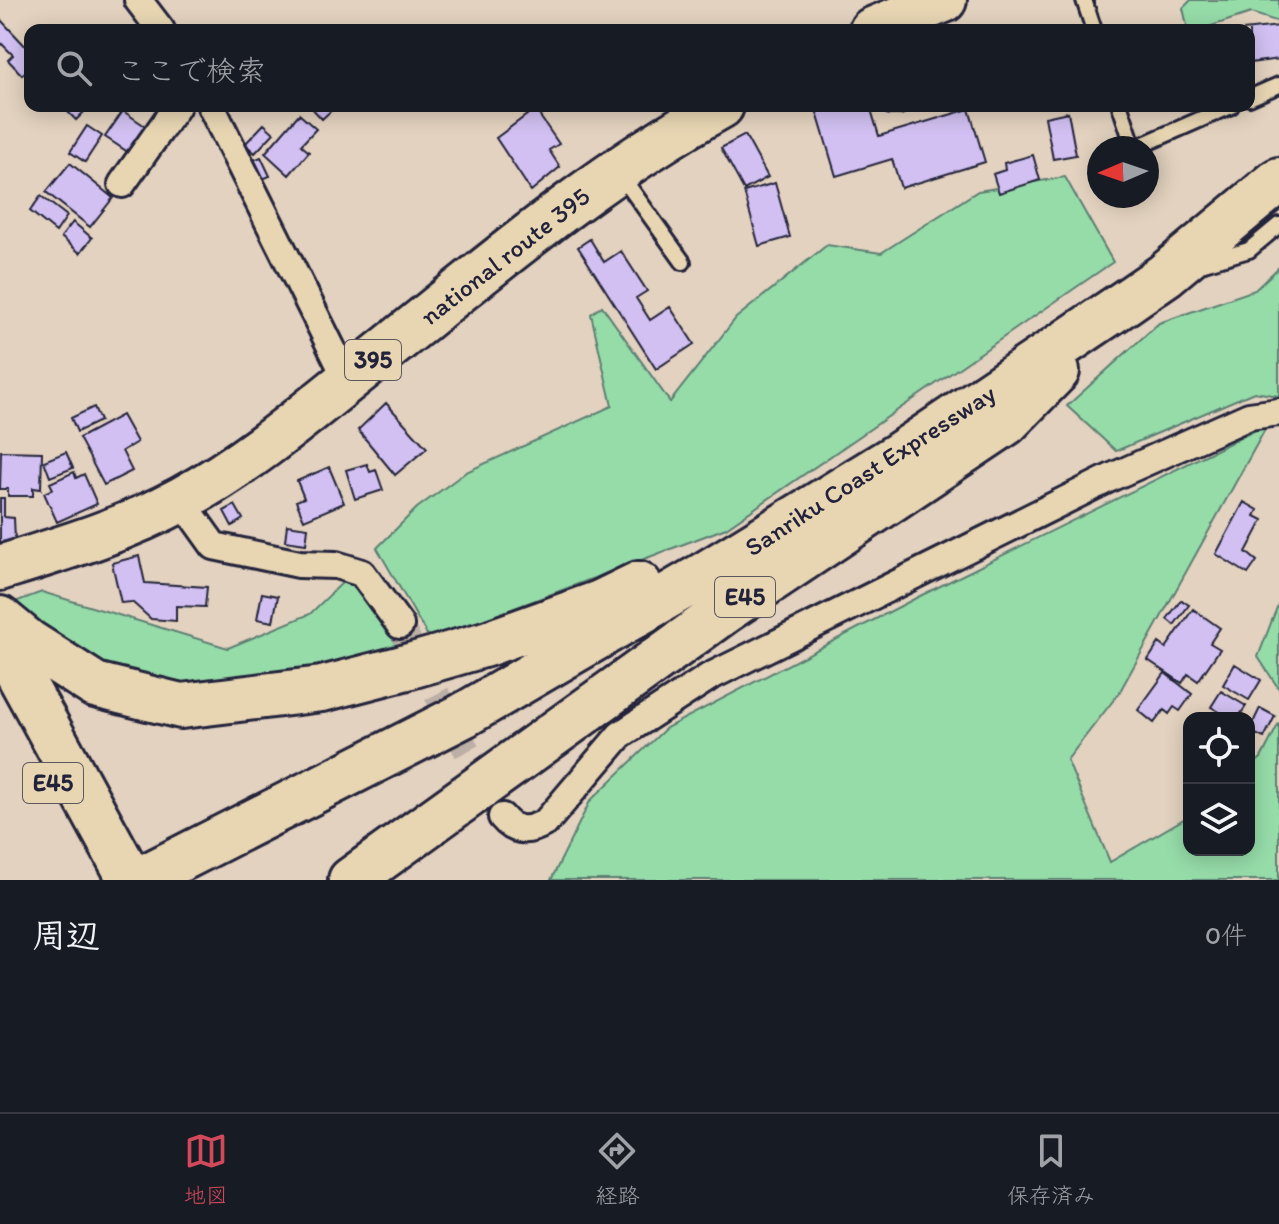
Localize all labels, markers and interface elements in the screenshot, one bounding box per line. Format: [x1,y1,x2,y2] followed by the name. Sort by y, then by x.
[24,24,1255,112] search box
[52,46,96,90] icon: search
[116,52,266,89] text: ここで検索
[1087,136,1159,208] north arrow
[414,180,596,332] street label: national route 395
[345,340,401,380] road number: 395
[739,377,1001,563] street label: Sanriku Coast Expressway
[715,577,775,617] road number: E45
[1183,712,1255,856] map controls
[1183,712,1255,784] button: locate
[23,763,83,803] road number: E45
[1183,784,1255,856] button: layers
[32,915,100,956] text: 周辺
[1205,919,1247,951] text: 0件
[184,1129,228,1209] tab: 地図
[595,1129,639,1209] tab: 経路
[1007,1129,1095,1209] tab: 保存済み

